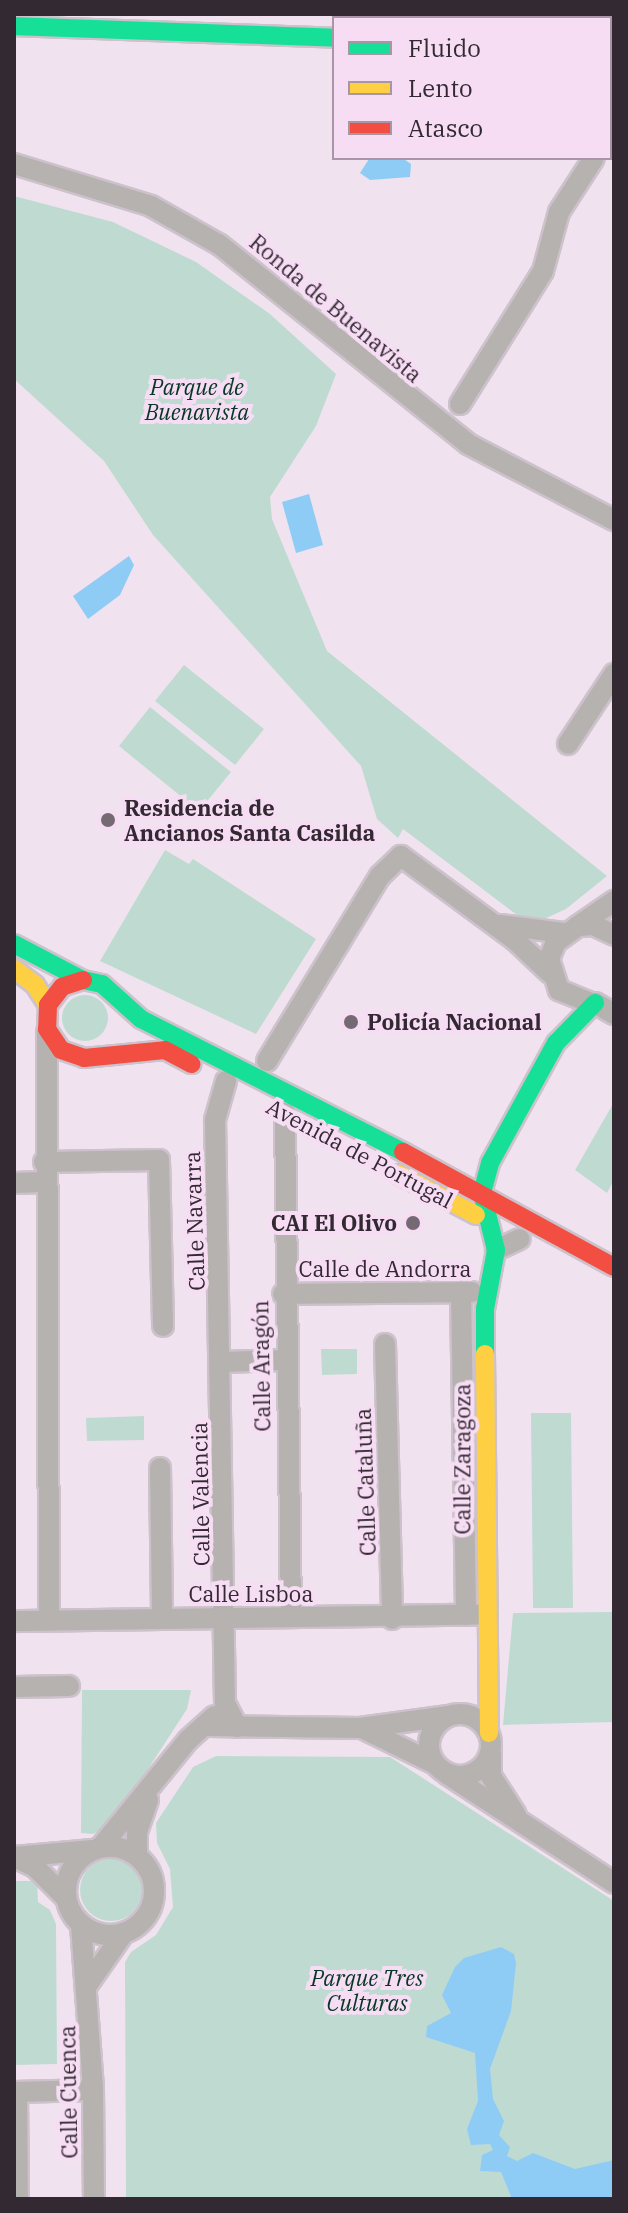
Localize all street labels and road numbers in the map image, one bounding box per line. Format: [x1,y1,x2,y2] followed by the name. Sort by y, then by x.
[245,228,427,388] street label: Ronda de Buenavista
[262,1093,458,1213] street label: Avenida de Portugal
[178,1151,210,1291] street label: Calle Navarra
[299,1256,471,1282] street label: Calle de Andorra
[247,1300,275,1432] street label: Calle Aragón
[449,1383,475,1535] street label: Calle Zaragoza
[349,1408,381,1556] street label: Calle Cataluña
[186,1422,214,1566] street label: Calle Valencia
[189,1581,313,1607] street label: Calle Lisboa
[54,2025,82,2159] street label: Calle Cuenca

